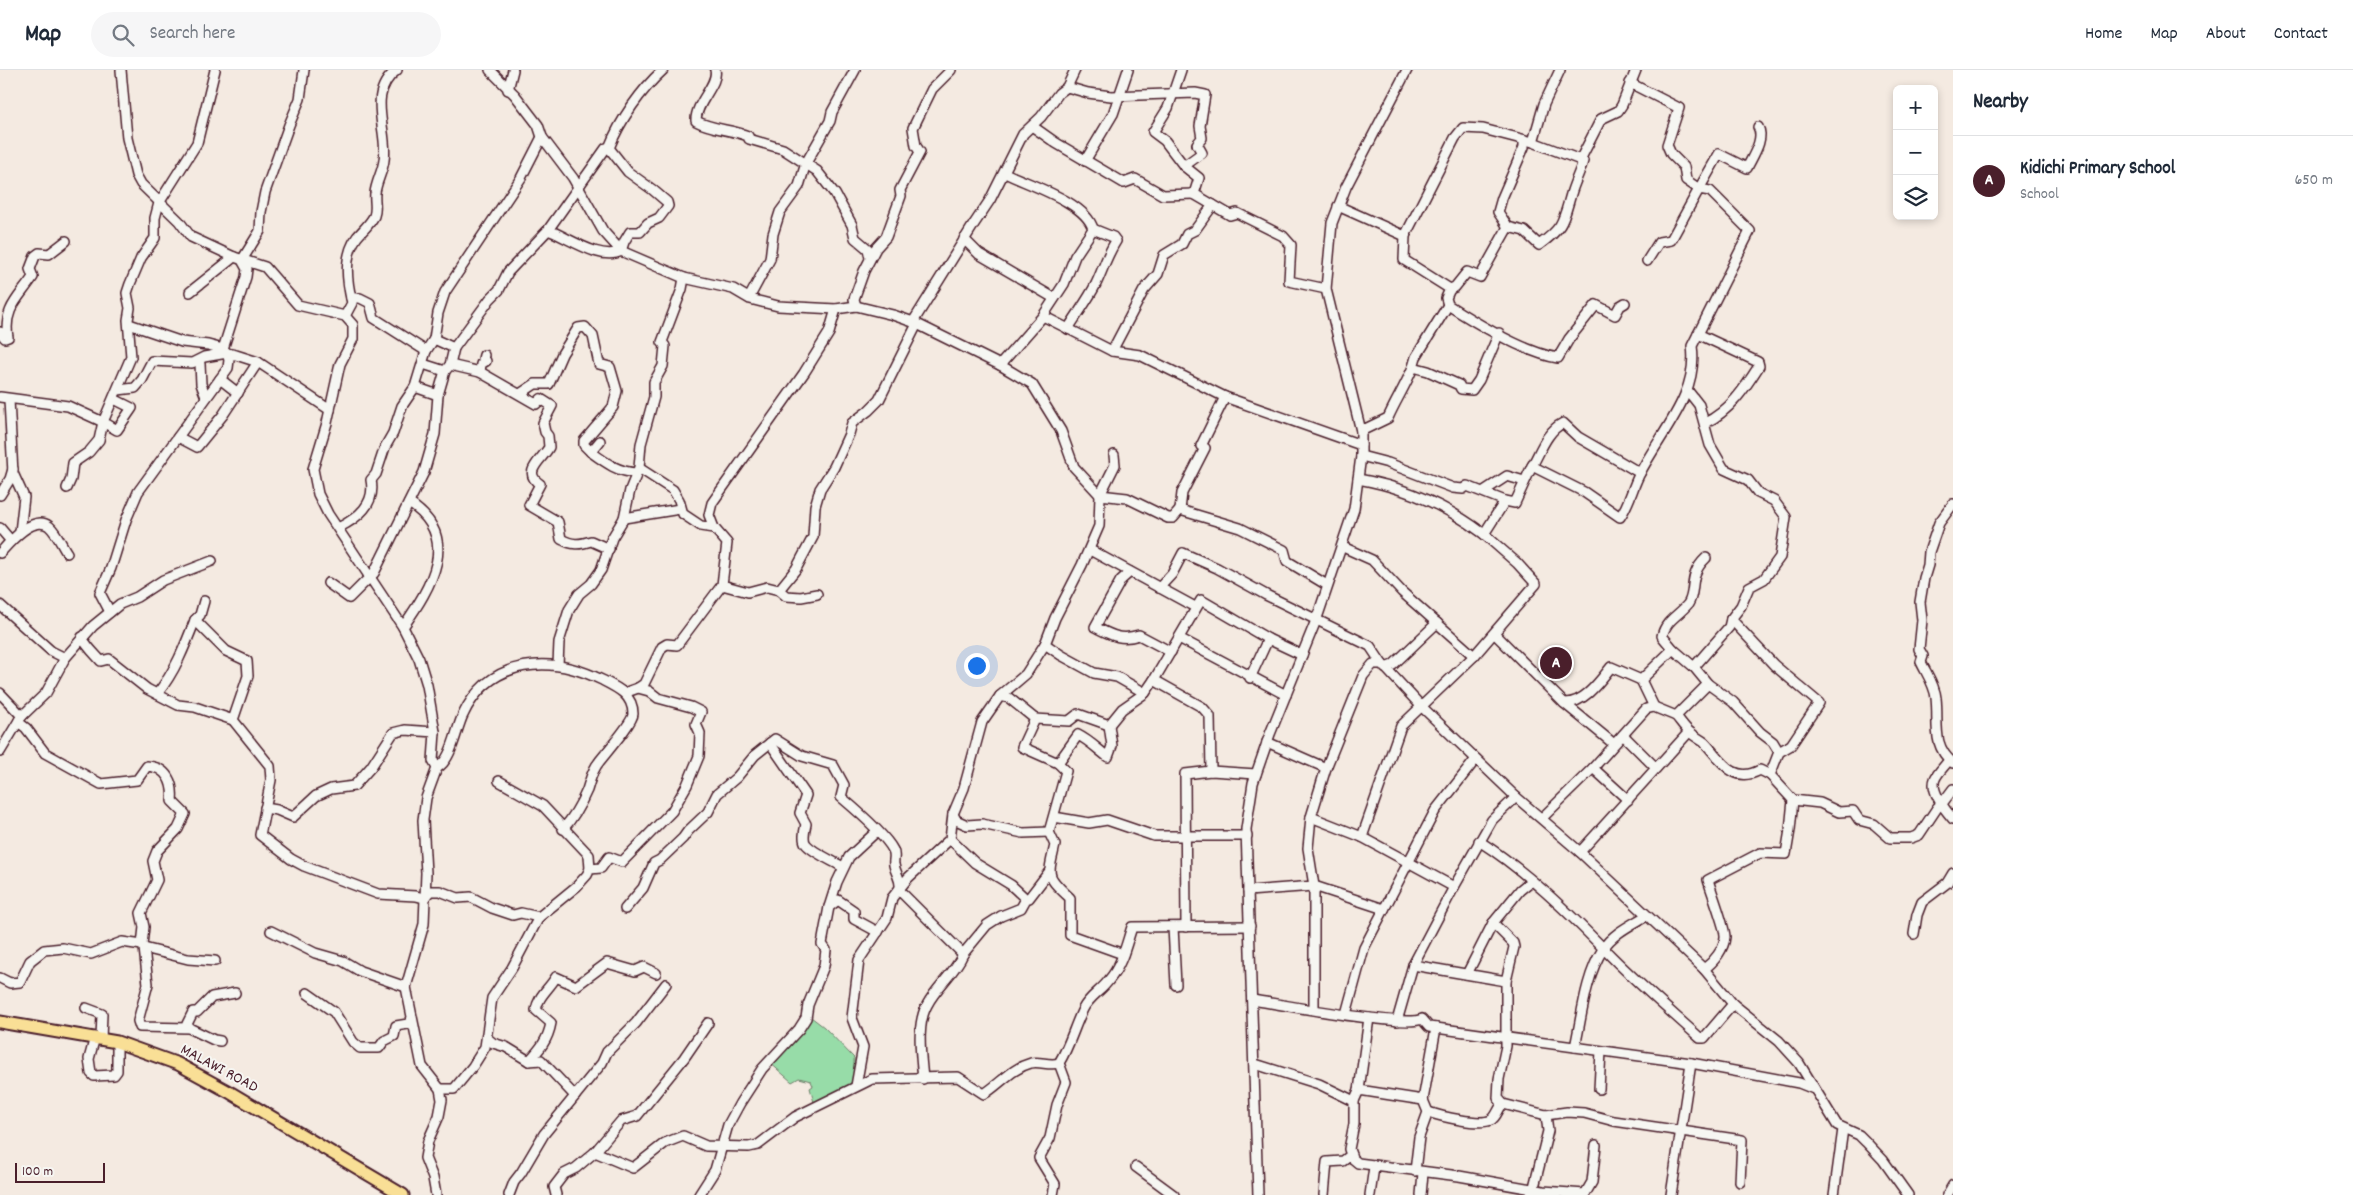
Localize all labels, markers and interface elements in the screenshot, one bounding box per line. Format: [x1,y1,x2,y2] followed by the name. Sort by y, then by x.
[91,12,441,57] search box
[25,18,61,52] text: Map
[109,21,137,49] icon: search
[149,21,235,48] text: Search here
[2085,22,2122,47] text: Home
[2150,22,2178,47] text: Map
[2206,22,2246,47] text: About
[2274,22,2328,47] text: Contact
[1893,85,1938,220] map controls
[1893,85,1938,130] button: +
[1973,88,2028,118] text: Nearby
[1893,130,1938,175] button: −
[2020,156,2175,183] text: Kidichi Primary School
[1985,169,1993,192] text: A
[2294,169,2333,192] text: 650 m
[1893,175,1938,220] button: layers
[2020,183,2059,206] text: School
[1540,644,1572,682] pin: A
[964,653,990,679] your location
[176,1039,262,1099] street label: MALAWI ROAD
[15,1160,105,1183] scale bar
[22,1162,53,1182] text: 100 m

